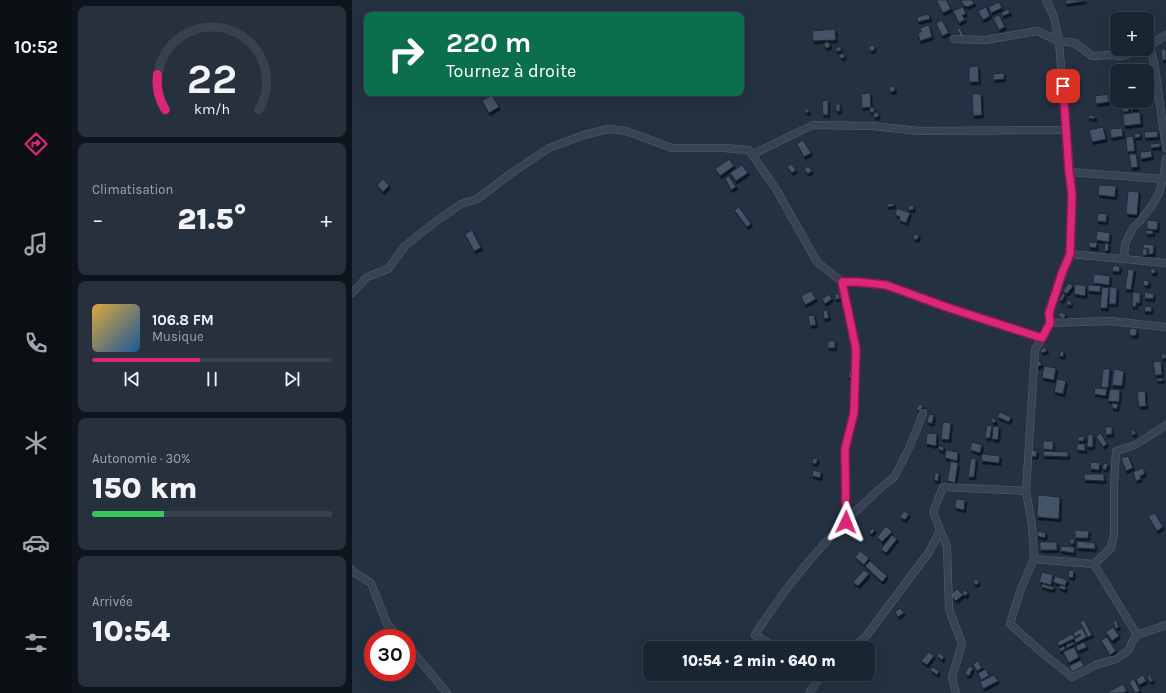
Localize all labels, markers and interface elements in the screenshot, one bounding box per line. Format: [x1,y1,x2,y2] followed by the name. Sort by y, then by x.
[1110,12,1154,108] map controls
[1110,12,1154,56] button: +
[446,26,531,59] text: 220 m
[380,28,432,80] icon: right
[14,36,58,58] text: 10:52
[187,55,237,103] text: 22
[446,60,576,82] text: Tournez à droite
[1110,64,1154,108] button: −
[1046,69,1080,103] pin
[1052,75,1074,97] icon: arrive
[194,100,230,117] text: km/h
[22,130,50,158] icon: directions
[92,182,173,197] text: Climatisation
[177,201,247,237] text: 21.5°
[92,207,104,233] text: −
[320,207,332,233] text: +
[22,230,50,258] icon: music
[152,311,214,329] text: 106.8 FM
[22,329,50,357] icon: phone
[152,329,204,344] text: Musique
[121,368,143,390] icon: previous
[201,368,223,390] icon: pause
[281,368,303,390] icon: next
[22,429,50,457] icon: climate
[92,451,190,466] text: Autonomie · 30%
[92,470,197,506] text: 150 km
[825,501,867,543] position arrow
[22,529,50,557] icon: car
[92,594,133,609] text: Arrivée
[92,613,170,649] text: 10:54
[22,629,50,657] icon: filters
[364,629,416,681] speed limit sign: 30
[682,652,836,670] text: 10:54 · 2 min · 640 m

